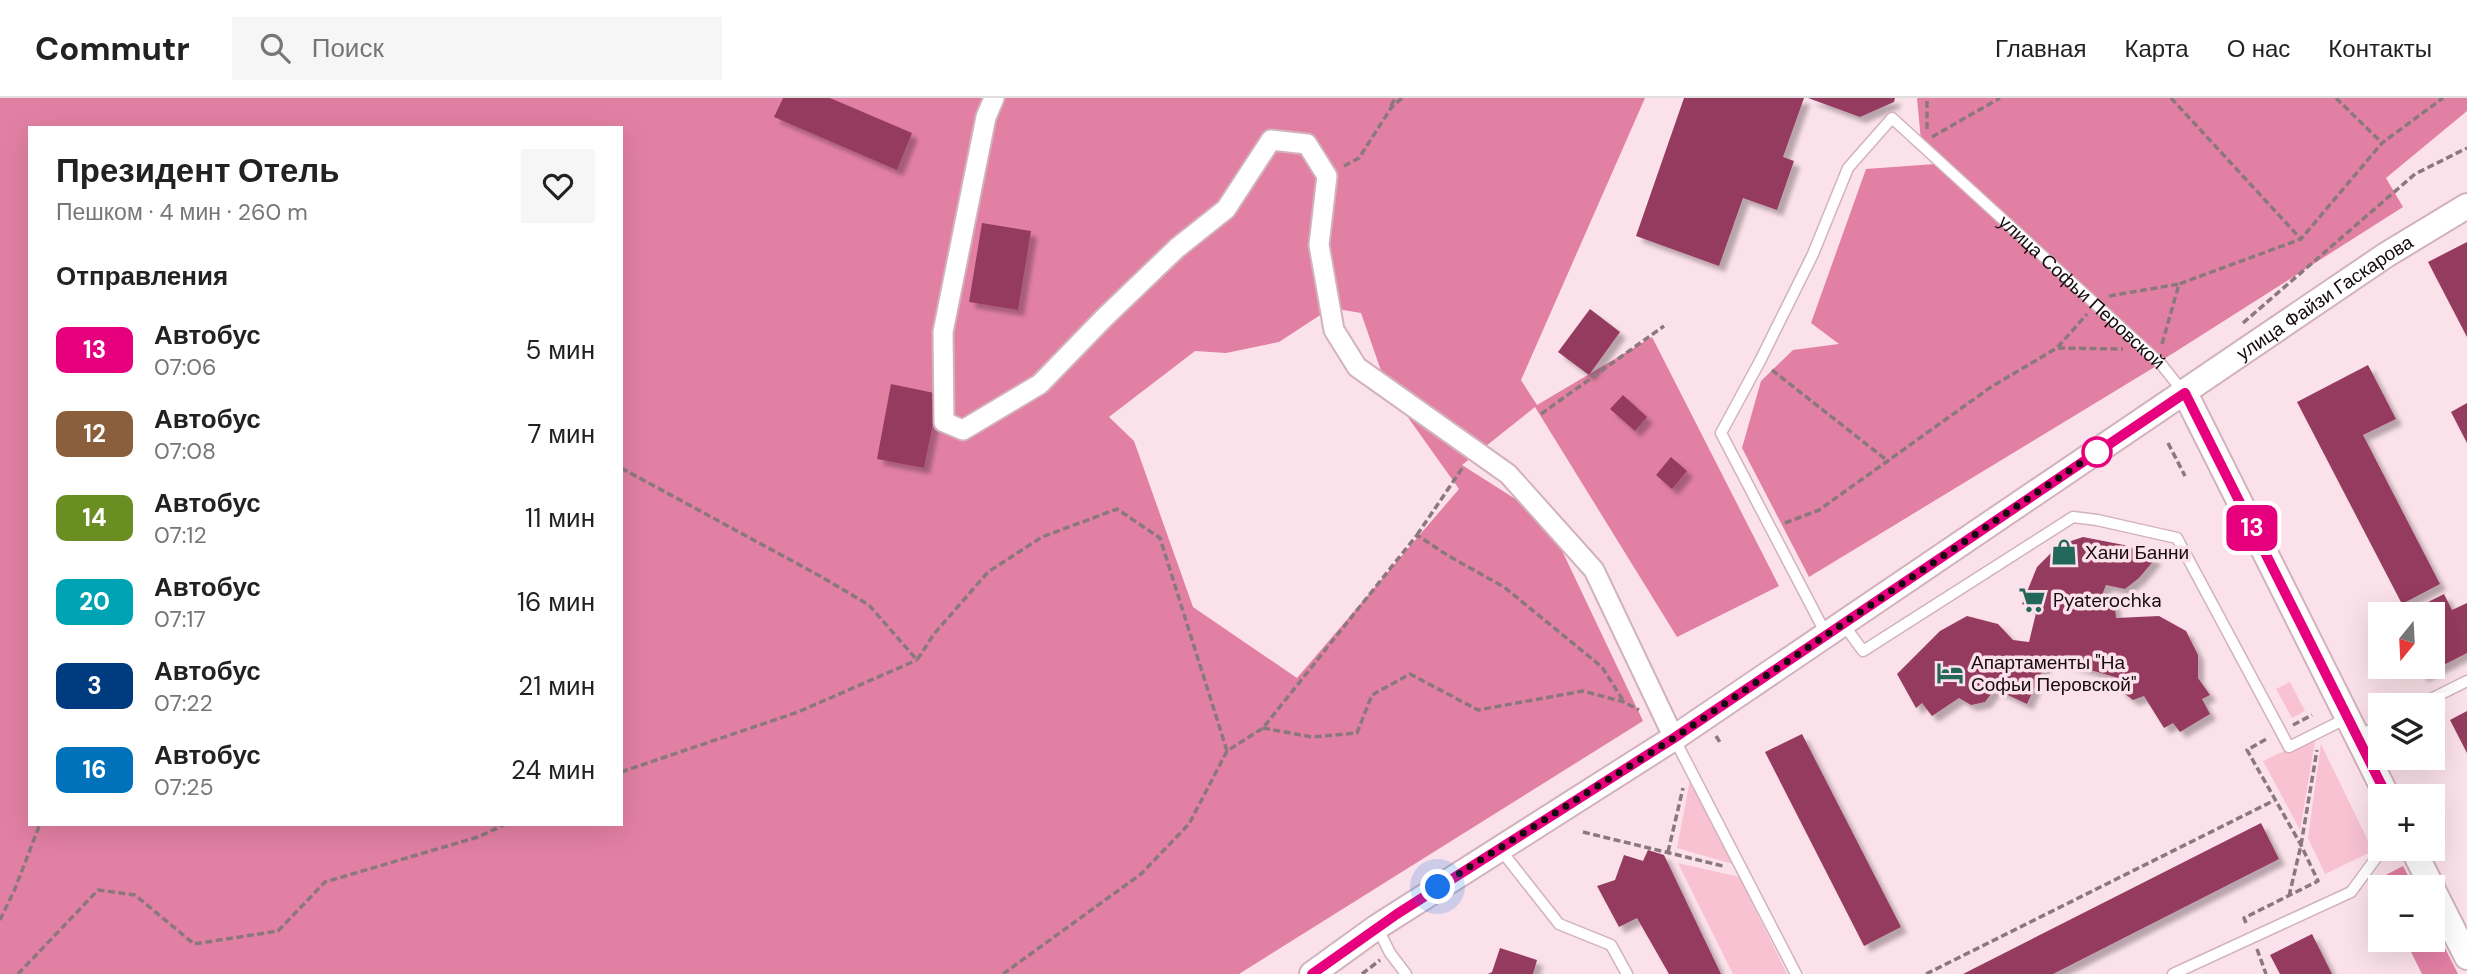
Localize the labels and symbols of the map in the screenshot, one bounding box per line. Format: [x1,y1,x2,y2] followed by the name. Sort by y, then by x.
[1993,209,2171,374] street label: улица Софьи Перовской
[2231,229,2418,366] street label: улица Файзи Гаскарова
[2082,437,2112,467] unlabelled marker
[2220,505,2284,551] line badge: 13
[2049,537,2079,567] shop icon: Хани Банни
[2085,540,2189,565] place label: Хани Банни
[2017,585,2047,615] supermarket icon: Pyaterochka
[2053,588,2162,613] place label: Pyaterochka
[2368,602,2445,679] north arrow
[1971,650,2136,697] place label: Апартаменты "На Софьи Перовской"
[1935,658,1965,688] hotel icon: Апартаменты "На Софьи Перовской"
[1420,869,1455,904] your location

